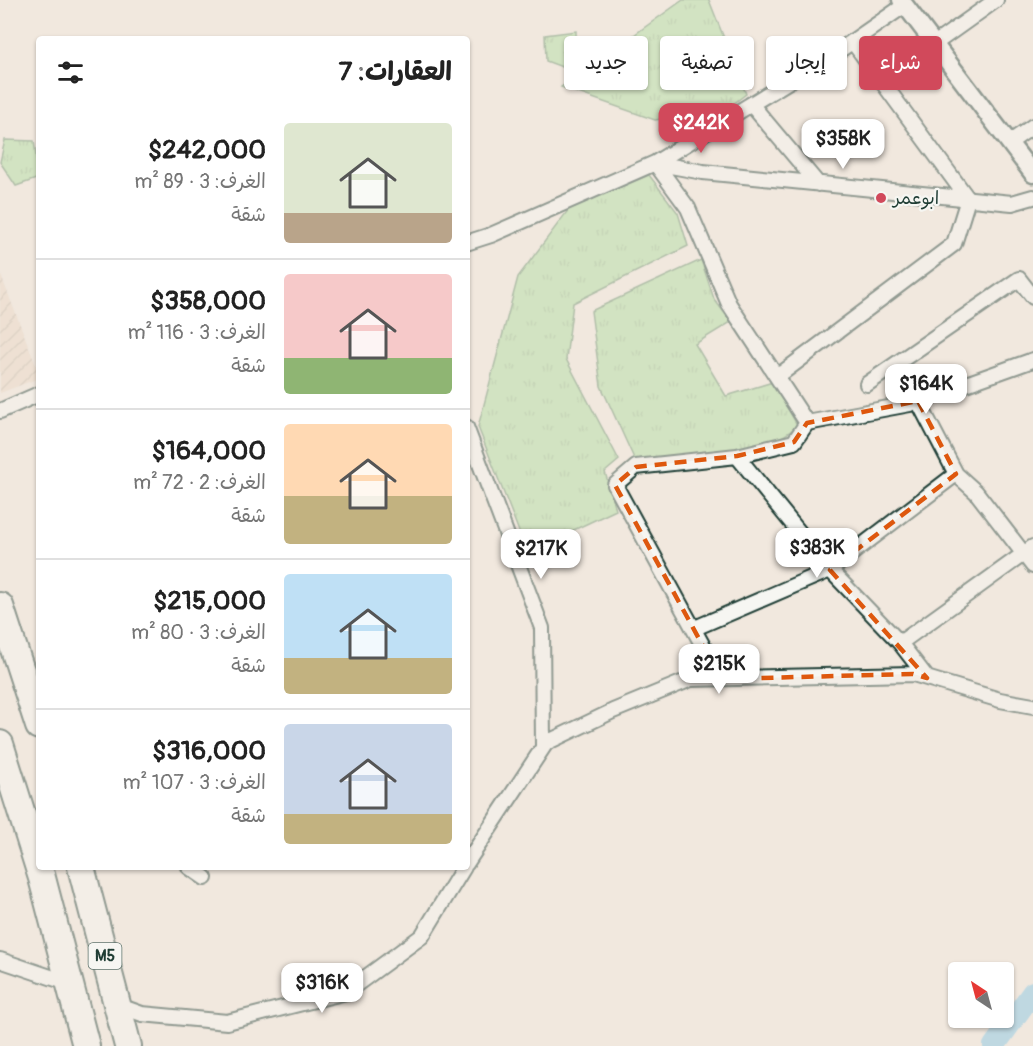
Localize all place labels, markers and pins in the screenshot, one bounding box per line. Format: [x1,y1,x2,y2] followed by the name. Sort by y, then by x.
[659,103,743,154] pin: $242K
[801,119,885,170] pin: $358K
[891,187,939,210] place label: ابوعمر
[874,191,888,205] marker: ابوعمر
[884,364,968,415] pin: $164K
[775,528,859,579] pin: $383K
[499,529,583,580] pin: $217K
[677,644,761,695] pin: $215K
[280,963,364,1014] pin: $316K

